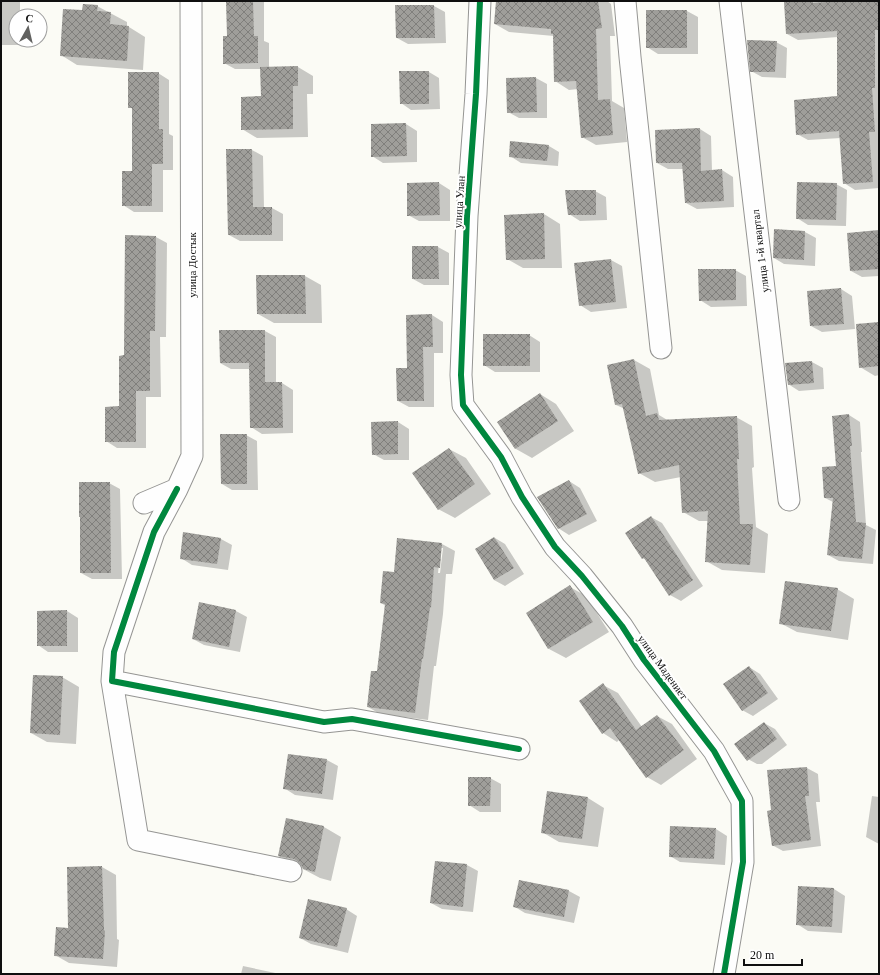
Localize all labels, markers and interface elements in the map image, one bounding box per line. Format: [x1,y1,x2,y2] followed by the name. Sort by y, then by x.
[8,8,48,48] north arrow
[25,12,34,25] text: С
[451,175,467,229] street label: улица Улан
[749,208,771,293] street label: улица 1-й квартал
[186,232,198,298] street label: улица Достык
[636,633,690,702] street label: улица Мадениет
[744,941,802,967] scale bar
[750,948,775,962] text: 20 m

